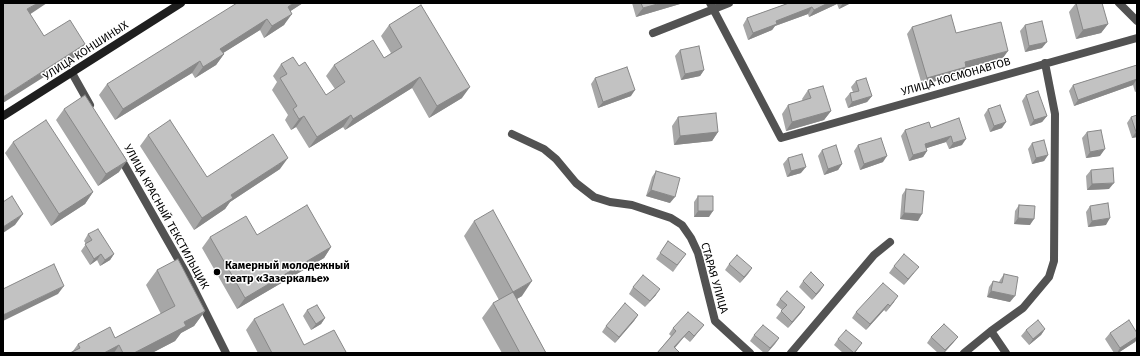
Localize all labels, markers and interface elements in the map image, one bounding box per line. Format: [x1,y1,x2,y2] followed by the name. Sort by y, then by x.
[41,19,131,83] street label: УЛИЦА КОНШИНЫХ
[900,55,1012,99] street label: УЛИЦА КОСМОНАВТОВ
[121,142,211,292] street label: УЛИЦА КРАСНЫЙ ТЕКСТИЛЬЩИК
[698,241,730,315] street label: СТАРАЯ УЛИЦА
[225,259,350,285] place label: Камерный молодежный театр «Зазеркалье»
[212,267,222,277] marker: Камерный молодежный театр «Зазеркалье»

